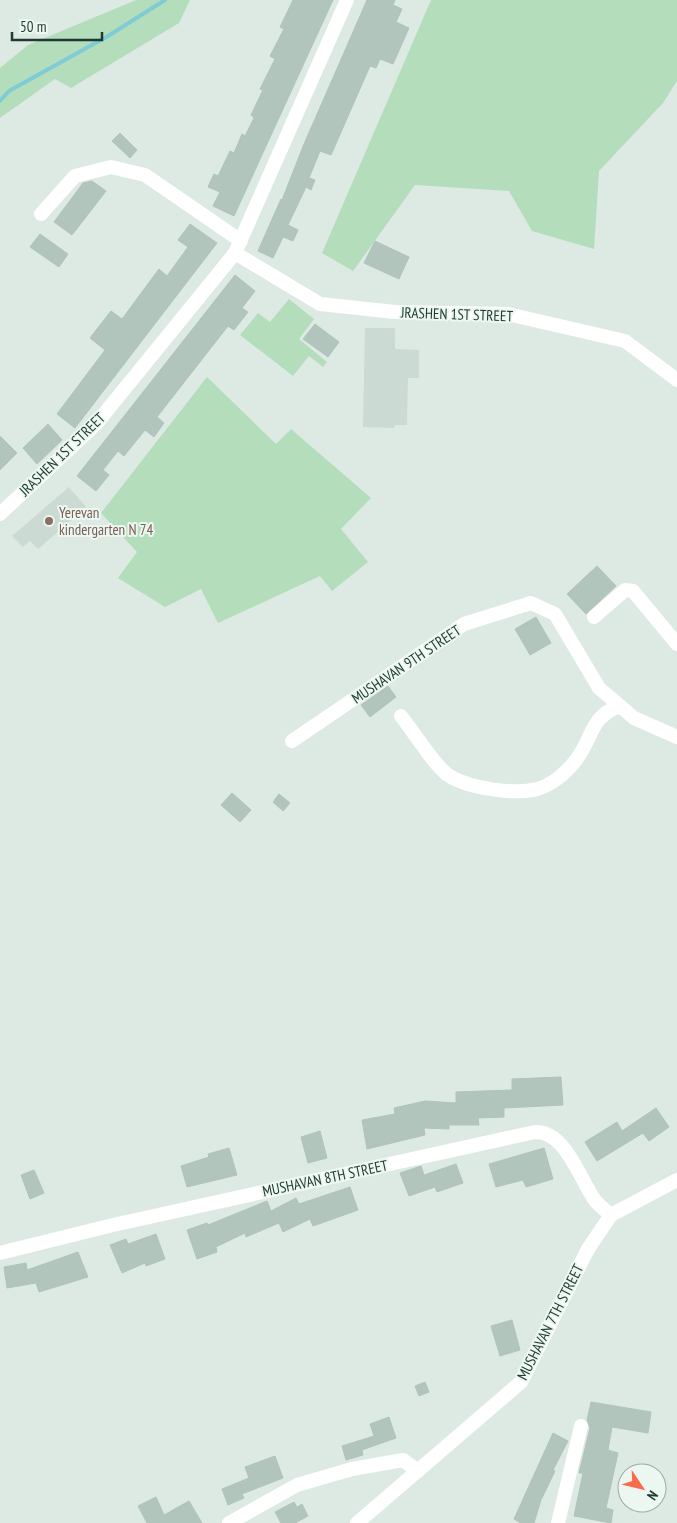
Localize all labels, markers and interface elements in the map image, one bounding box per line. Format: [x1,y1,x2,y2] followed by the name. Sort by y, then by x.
[12,10,102,42] scale bar
[20,17,46,36] text: 50 m
[400,303,514,325] street label: JRASHEN 1ST STREET
[14,408,109,500] street label: JRASHEN 1ST STREET
[59,503,153,539] place label: Yerevan kindergarten N 74
[43,515,55,527] marker: Yerevan kindergarten N 74
[348,620,464,708] street label: MUSHAVAN 9TH STREET
[261,1155,390,1201] street label: MUSHAVAN 8TH STREET
[513,1261,588,1383] street label: MUSHAVAN 7TH STREET
[617,1463,667,1513] north arrow
[643,1487,662,1504] text: N

